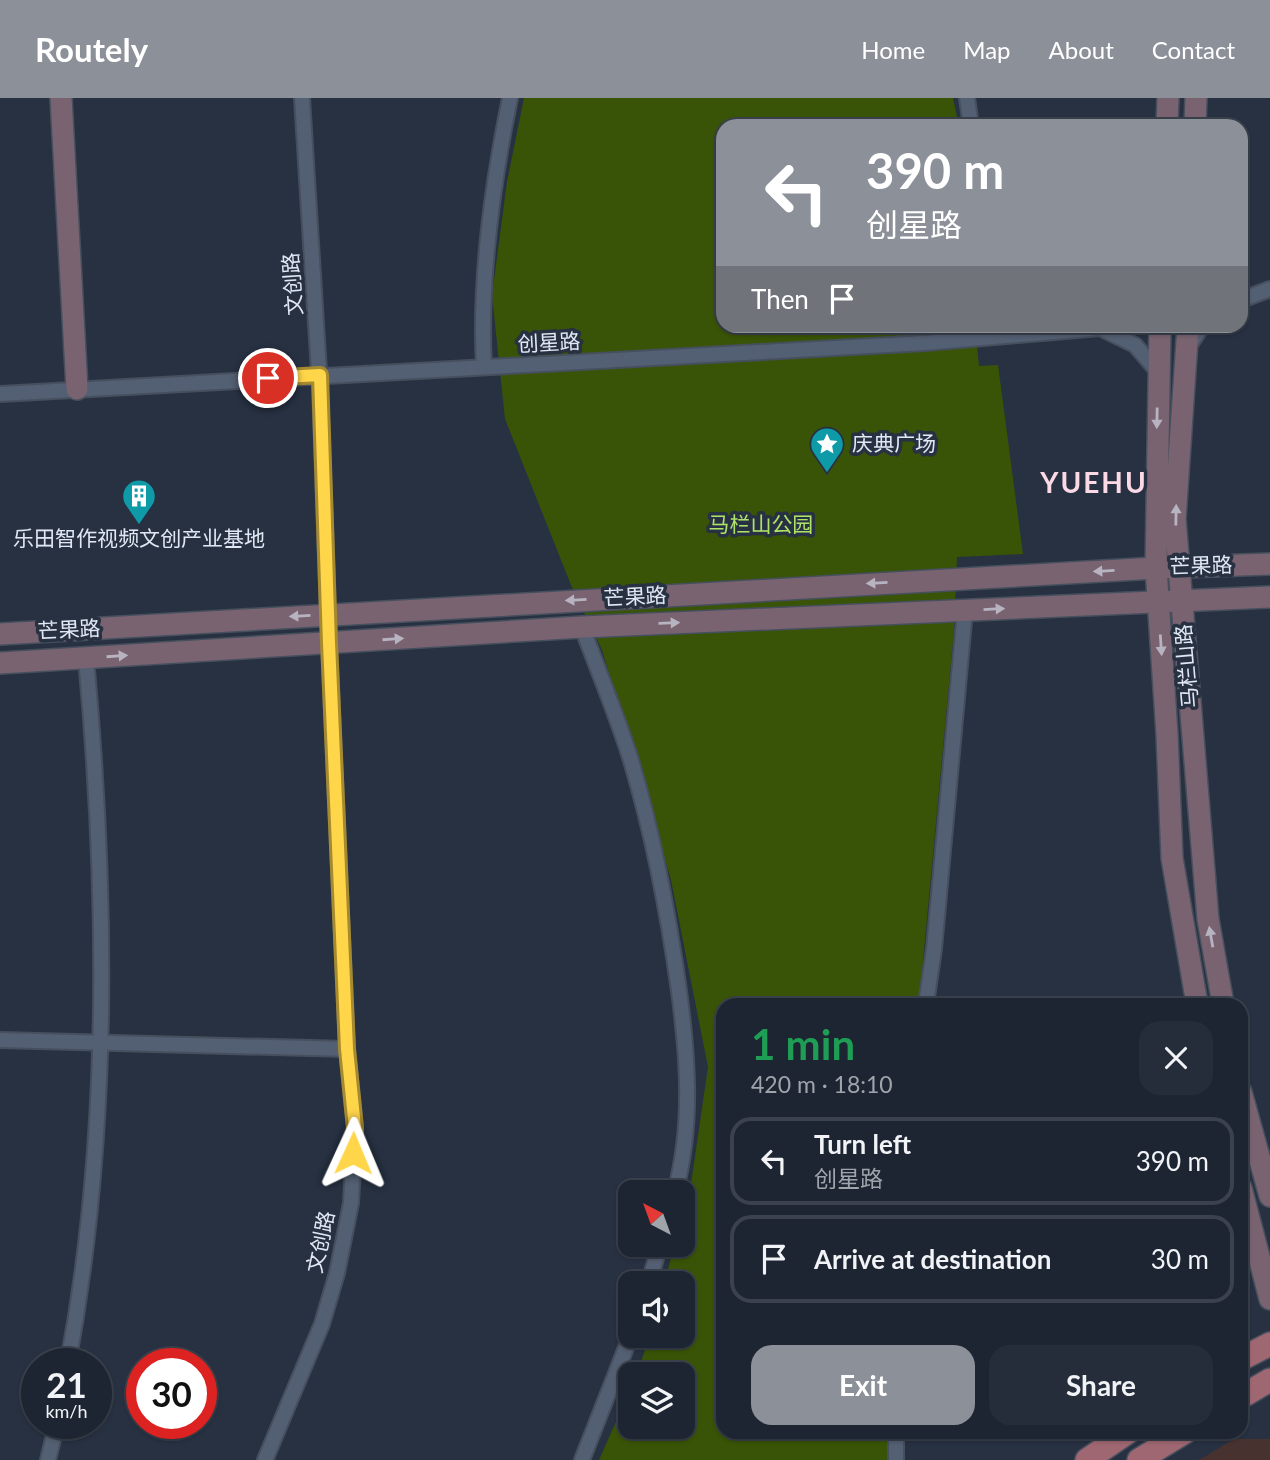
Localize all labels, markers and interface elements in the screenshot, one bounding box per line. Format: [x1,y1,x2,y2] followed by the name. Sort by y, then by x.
[35,29,148,69] text: Routely
[861,35,925,64] text: Home
[963,35,1011,64] text: Map
[1049,35,1114,64] text: About
[1152,35,1235,64] text: Contact
[866,141,1004,199] text: 390 m
[751,147,842,238] icon: left
[866,205,962,244] text: 创星路
[277,252,306,316] street label: 文创路
[823,280,861,318] icon: arrive
[751,283,809,315] text: Then
[517,327,581,356] street label: 创星路
[238,348,298,408] pin
[249,359,287,397] icon: arrive
[1152,407,1163,429] one-way arrow
[808,425,846,474] place icon: 庆典广场
[852,430,936,455] place label: 庆典广场
[1039,465,1148,499] district label: YUEHU
[120,477,158,526] building icon: 乐田智作视频文创产业基地
[1170,504,1182,526] one-way arrow
[709,511,814,536] park label: 马栏山公园
[13,525,265,550] place label: 乐田智作视频文创产业基地
[1169,551,1233,578] street label: 芒果路
[1093,565,1115,576] one-way arrow
[866,578,888,589] one-way arrow
[603,581,667,610] street label: 芒果路
[565,595,587,606] one-way arrow
[983,603,1005,614] one-way arrow
[289,611,311,622] one-way arrow
[37,614,101,643] street label: 芒果路
[658,618,680,629] one-way arrow
[1169,623,1202,709] street label: 马栏山路
[382,633,404,644] one-way arrow
[1156,635,1167,657] one-way arrow
[106,650,128,661] one-way arrow
[1205,926,1216,948] one-way arrow
[751,1019,855,1069] text: 1 min
[1139,1021,1213,1095] button: close
[751,1070,893,1098] text: 420 m · 18:10
[316,1116,390,1190] position arrow
[814,1128,911,1160] text: Turn left
[755,1142,793,1180] icon: left
[1136,1145,1209,1177] text: 390 m
[814,1164,883,1192] text: 创星路
[618,1180,695,1256] north arrow
[618,1180,695,1439] map controls
[301,1208,338,1275] street label: 文创路
[755,1240,793,1278] icon: arrive
[814,1243,1051,1275] text: Arrive at destination
[1151,1243,1209,1275] text: 30 m
[618,1271,695,1348] button: sound
[751,1345,975,1425] button: Exit
[989,1345,1213,1425] button: Share
[126,1348,217,1439] speed limit sign: 30
[618,1362,695,1439] button: layers
[46,1363,87,1405] text: 21
[45,1400,88,1422] text: km/h

